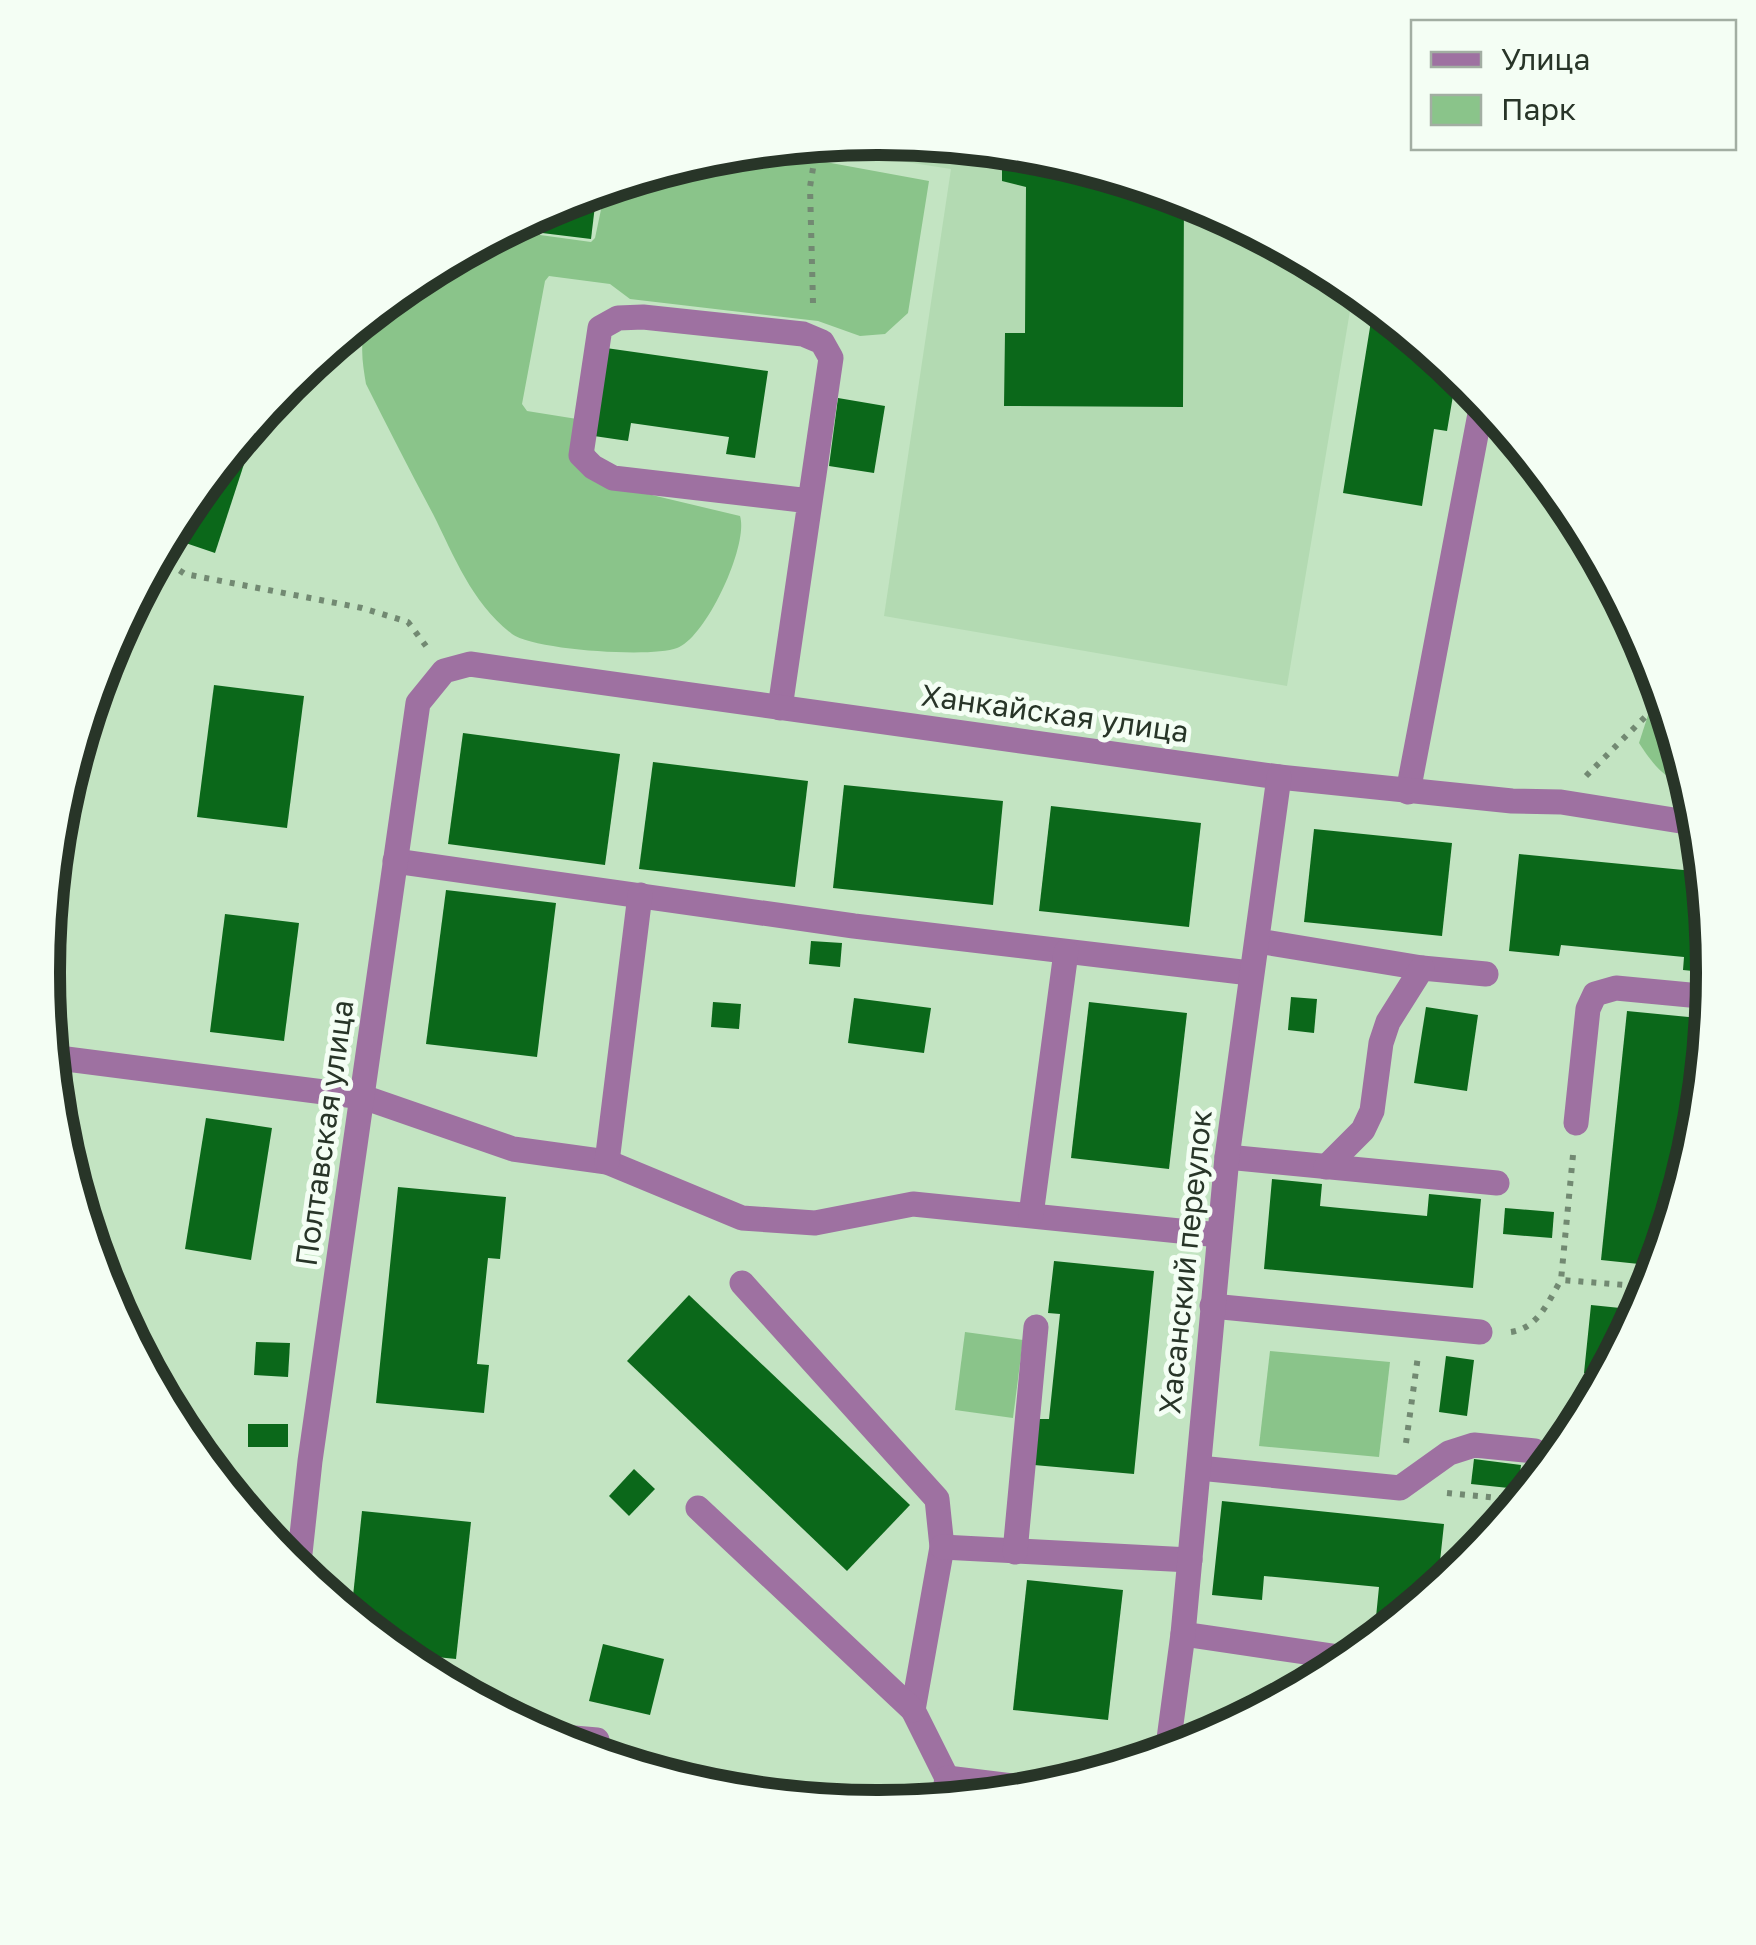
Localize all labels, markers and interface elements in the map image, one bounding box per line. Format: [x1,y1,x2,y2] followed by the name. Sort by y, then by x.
[1411,20,1736,150] legend
[1501,41,1590,77] text: Улица
[1501,91,1576,127] text: Парк
[919,676,1191,750] street label: Ханкайская улица
[288,997,361,1268] street label: Полтавская улица
[1151,1108,1219,1416] street label: Хасанский переулок

